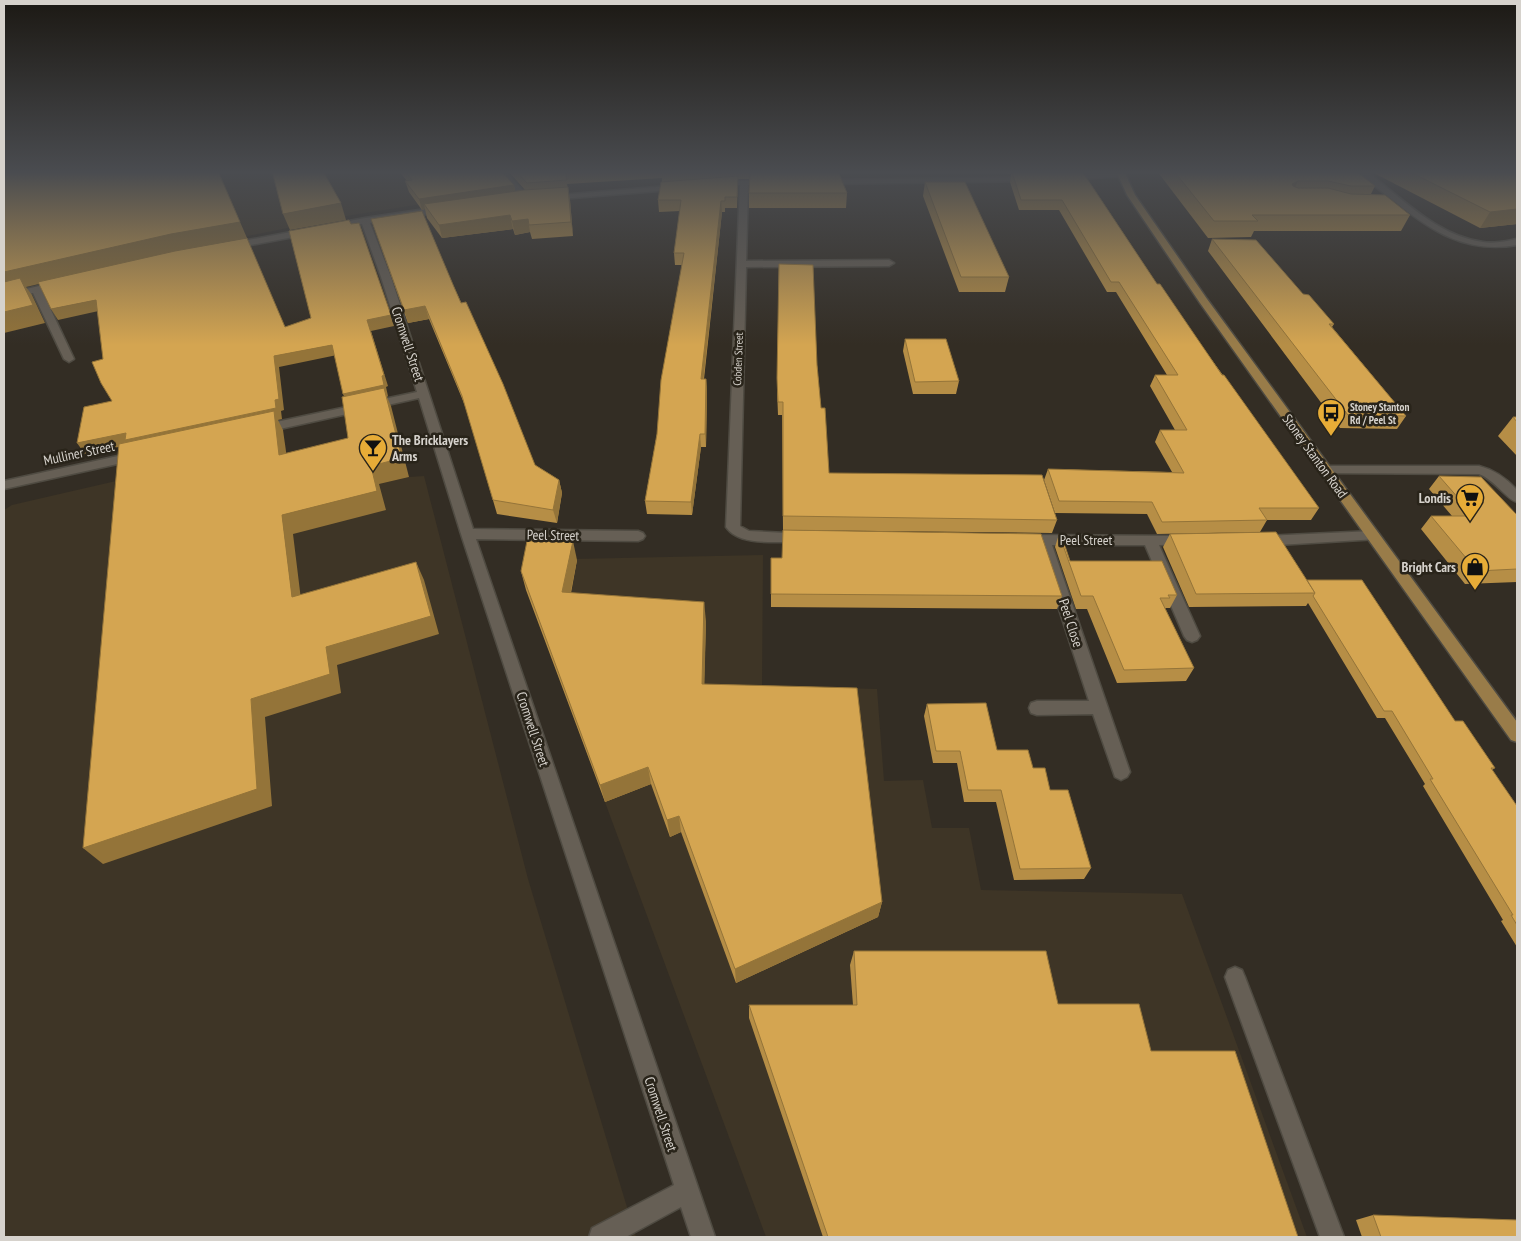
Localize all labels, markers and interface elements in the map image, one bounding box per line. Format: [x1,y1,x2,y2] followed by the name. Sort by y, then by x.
[387,304,429,384] street label: Cromwell Street
[730,332,746,386] street label: Cobden Street
[1316,398,1346,437] bus stop icon: Stoney Stanton Rd / Peel St
[1350,400,1409,427] place label: Stoney Stanton Rd / Peel St
[1278,410,1352,502] street label: Stoney Stanton Road
[391,431,468,465] place label: The Bricklayers Arms
[358,433,388,472] bar icon: The Bricklayers Arms
[42,437,116,469] street label: Mulliner Street
[1455,483,1485,522] supermarket icon: Londis
[1419,489,1451,507] place label: Londis
[527,526,580,544] street label: Peel Street
[1060,531,1112,549] street label: Peel Street
[1460,552,1490,591] shop icon: Bright Cars
[1402,558,1456,576] place label: Bright Cars
[1055,597,1087,650] street label: Peel Close
[512,689,554,769] street label: Cromwell Street
[640,1074,682,1154] street label: Cromwell Street

